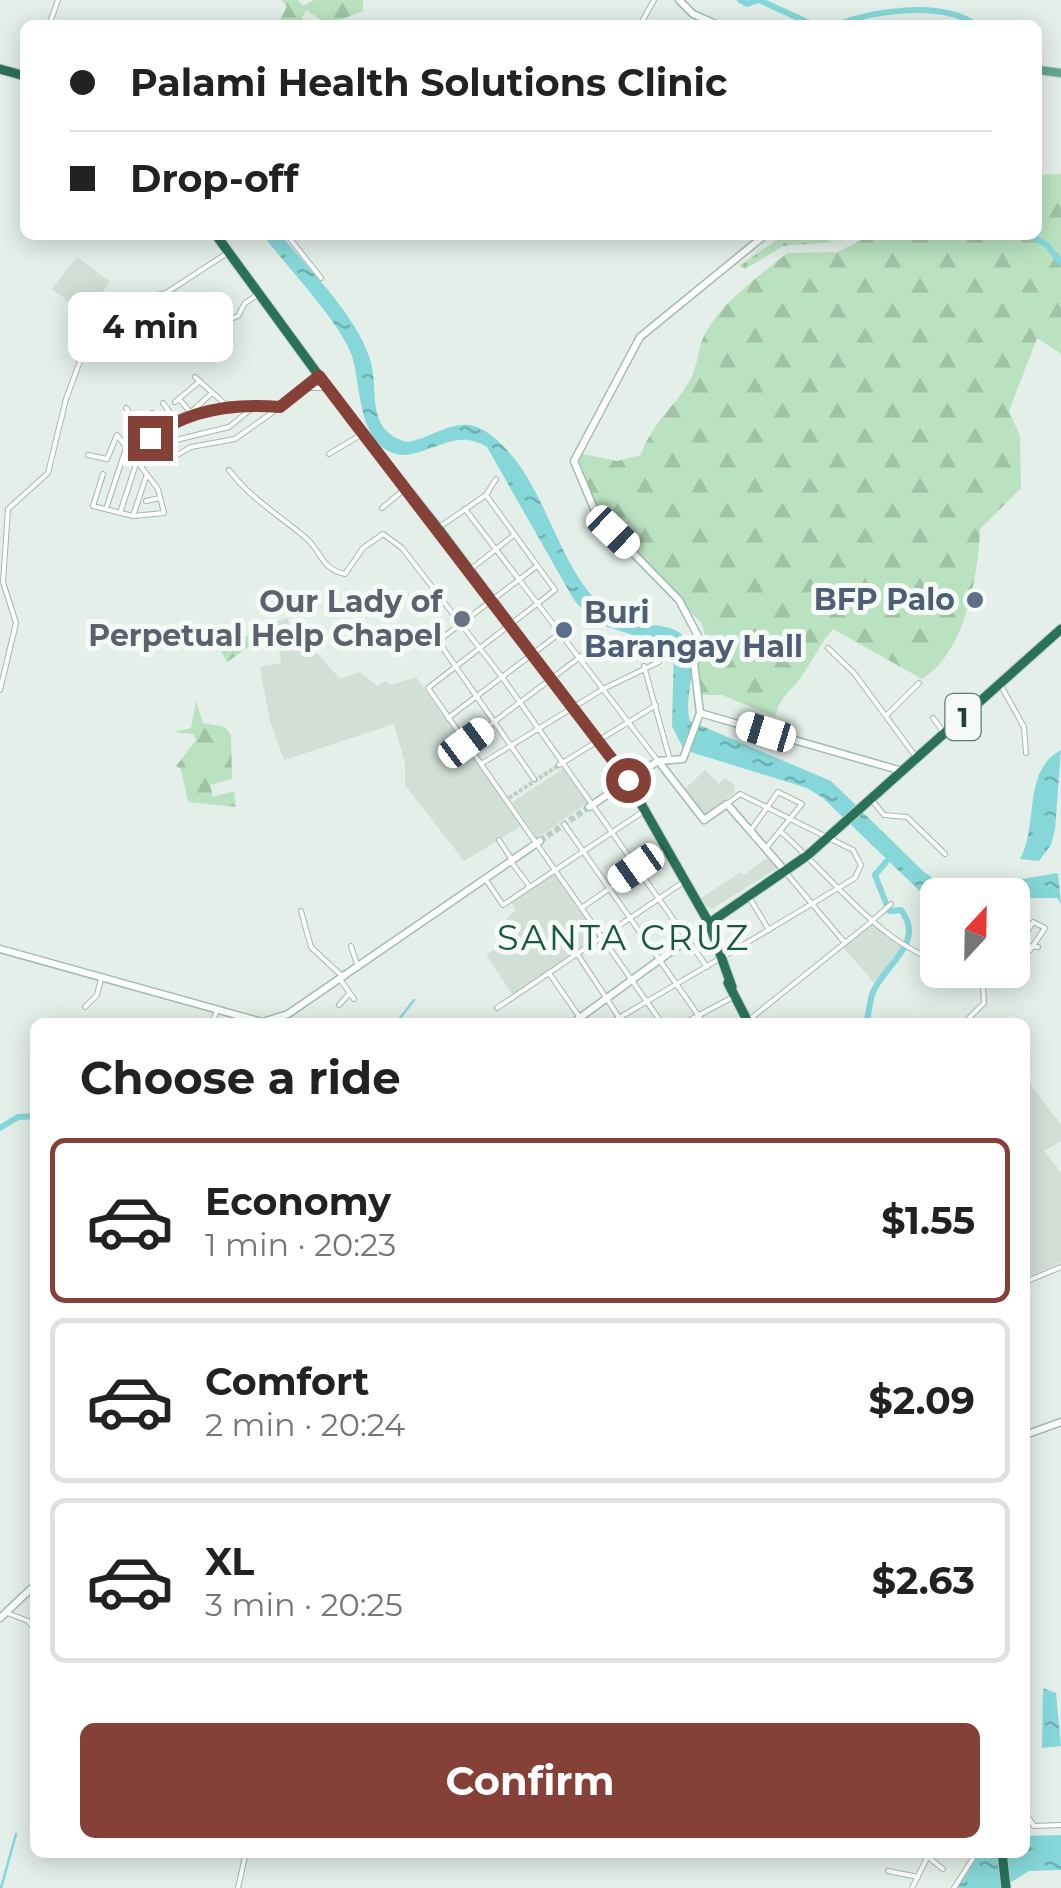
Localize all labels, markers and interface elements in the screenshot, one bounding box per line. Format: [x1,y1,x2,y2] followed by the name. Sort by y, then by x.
[130,59,727,106] text: Palami Health Solutions Clinic
[130,155,299,202] text: Drop-off
[68,293,232,363] callout: 4 min
[102,307,199,346] text: 4 min
[128,416,173,461] route end
[581,500,645,564] car
[814,581,955,618] place label: BFP Palo
[88,583,443,654] place label: Our Lady of Perpetual Help Chapel
[964,589,986,611] marker: BFP Palo
[584,594,803,665] place label: Buri Barangay Hall
[451,608,473,630] marker: Our Lady of Perpetual Help Chapel
[553,619,575,641] marker: Buri Barangay Hall
[946,694,980,740] road number: 1
[733,709,799,755] car
[433,713,499,773] car
[606,758,651,803] route start
[603,839,669,897] car
[920,878,1030,988] north arrow
[920,878,1030,988] map controls
[497,916,751,959] district label: SANTA CRUZ
[80,1050,401,1105] text: Choose a ride
[85,1176,175,1266] icon: car
[205,1178,391,1225] text: Economy
[881,1197,975,1244] text: $1.55
[205,1225,396,1264] text: 1 min · 20:23
[85,1356,175,1446] icon: car
[205,1358,369,1405] text: Comfort
[868,1377,975,1424] text: $2.09
[205,1405,405,1444] text: 2 min · 20:24
[85,1536,175,1626] icon: car
[205,1538,254,1585] text: XL
[872,1557,975,1604] text: $2.63
[205,1585,403,1624] text: 3 min · 20:25
[80,1723,980,1838] button: Confirm

